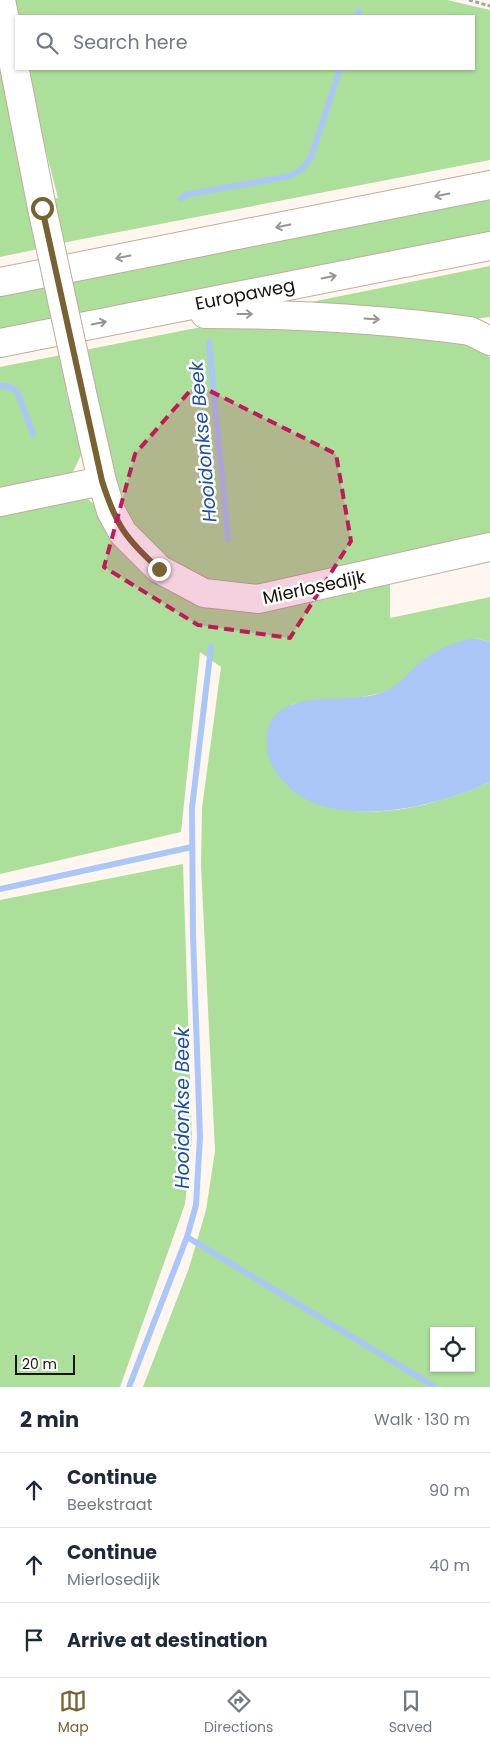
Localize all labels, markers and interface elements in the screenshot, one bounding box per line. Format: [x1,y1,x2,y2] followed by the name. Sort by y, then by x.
[15,15,475,70] search box
[33,29,61,57] icon: search
[73,29,187,56] text: Search here
[435,191,451,200] one-way arrow
[31,197,54,220] route start
[275,222,291,231] one-way arrow
[116,253,132,263] one-way arrow
[193,272,297,316] street label: Europaweg
[320,272,336,282] one-way arrow
[236,309,252,319] one-way arrow
[364,315,380,324] one-way arrow
[91,318,107,327] one-way arrow
[182,359,223,524] water label: Hooidonkse Beek
[148,558,171,581] route end
[260,564,368,610] street label: Mierlosedijk
[169,1026,196,1189] water label: Hooidonkse Beek
[430,1327,475,1372] map controls
[430,1327,475,1372] button: locate
[15,1352,75,1375] scale bar
[22,1354,57,1374] text: 20 m
[20,1405,79,1434] text: 2 min
[374,1408,470,1431] text: Walk · 130 m
[67,1464,157,1491] text: Continue
[20,1476,48,1504] icon: ahead
[429,1479,470,1502] text: 90 m
[67,1493,153,1516] text: Beekstraat
[67,1539,157,1566] text: Continue
[20,1551,48,1579] icon: ahead
[429,1554,470,1577] text: 40 m
[67,1568,160,1591] text: Mierlosedijk
[20,1626,48,1654] icon: arrive
[67,1627,268,1654] text: Arrive at destination
[58,1687,89,1738] tab: Map
[204,1687,273,1738] tab: Directions
[389,1687,432,1738] tab: Saved

